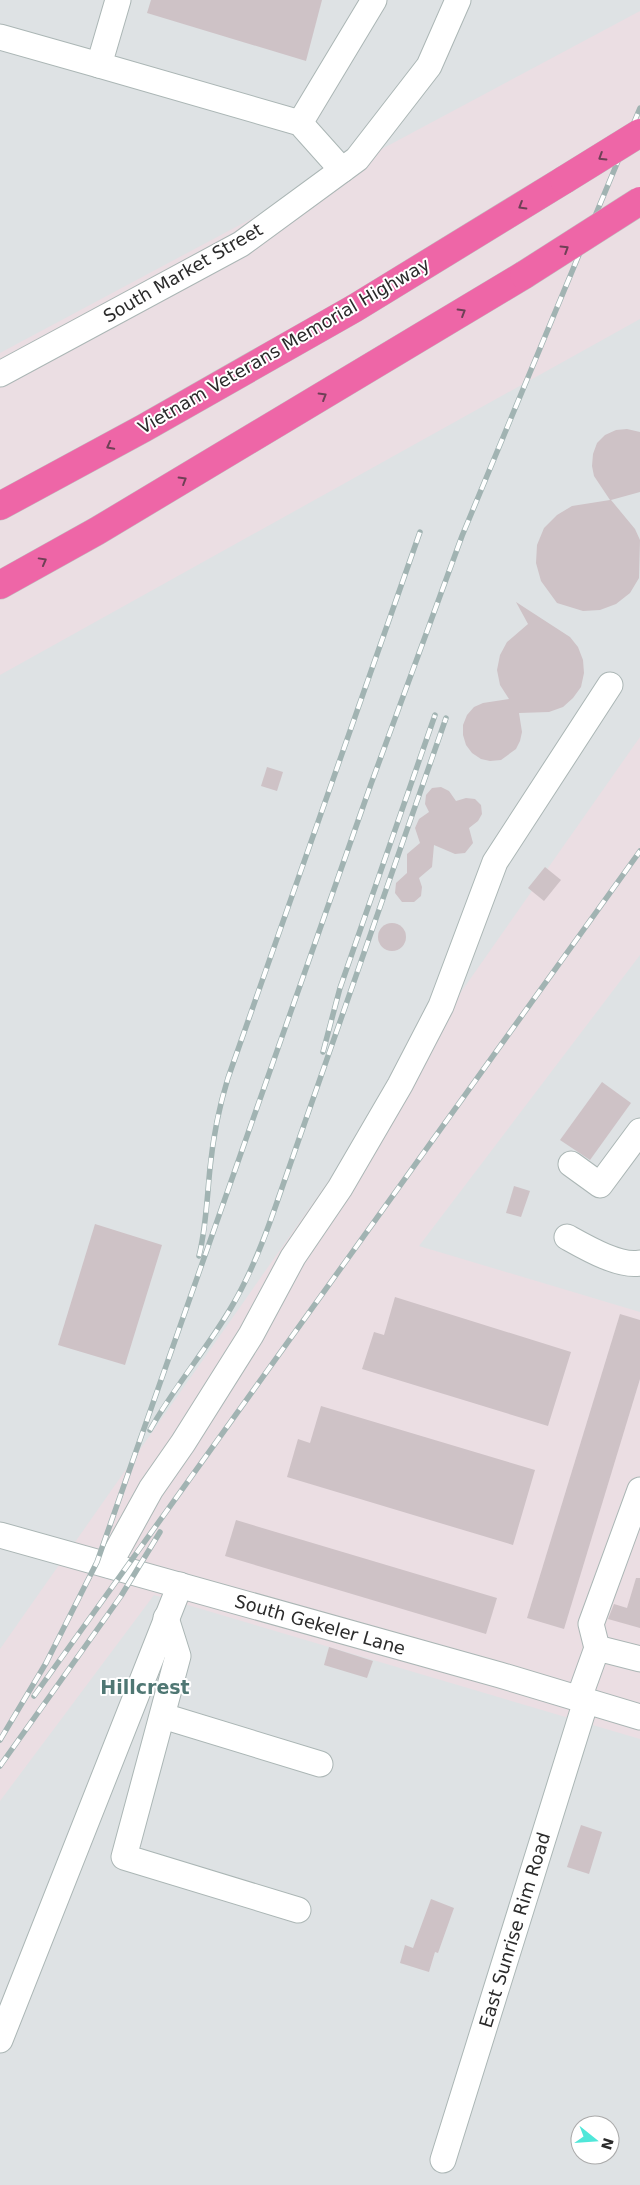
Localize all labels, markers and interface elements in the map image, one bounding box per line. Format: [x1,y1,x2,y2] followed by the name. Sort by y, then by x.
[598,150,607,160] one-way arrow
[518,199,527,209] one-way arrow
[99,218,266,327] street label: South Market Street
[560,246,569,256] one-way arrow
[134,253,433,438] street label: Vietnam Veterans Memorial Highway
[456,309,465,319] one-way arrow
[317,392,326,402] one-way arrow
[106,440,115,450] one-way arrow
[178,476,187,486] one-way arrow
[37,557,46,567] one-way arrow
[232,1590,408,1659] street label: South Gekeler Lane
[100,1676,190,1698] district label: Hillcrest
[475,1830,554,2030] street label: East Sunrise Rim Road
[570,2115,620,2165] north arrow
[598,2136,617,2152] text: N

